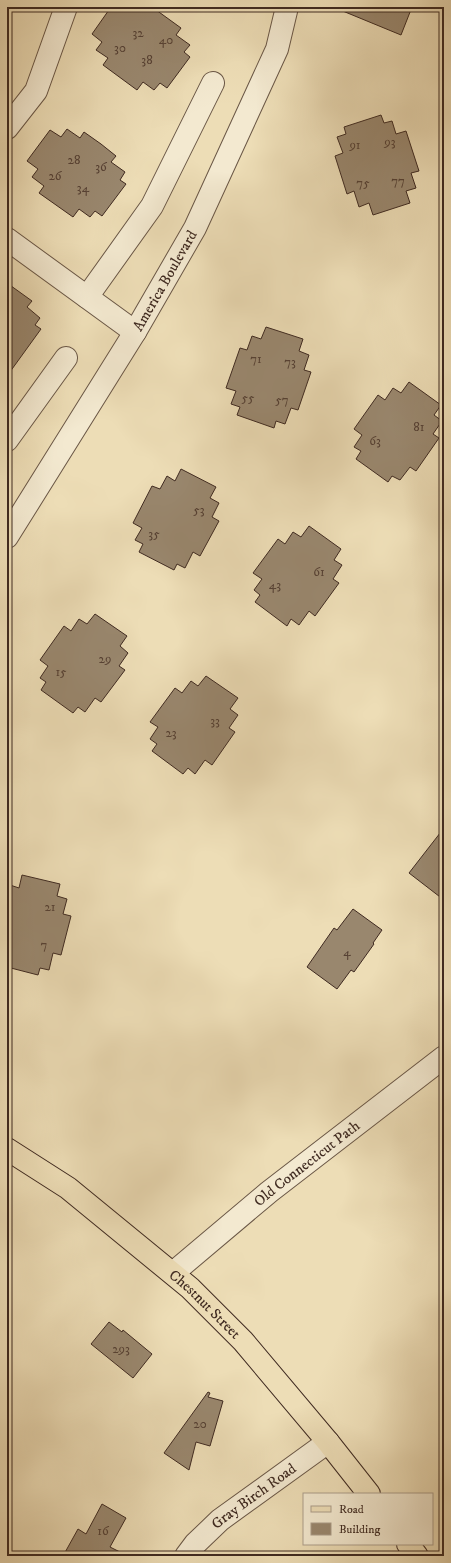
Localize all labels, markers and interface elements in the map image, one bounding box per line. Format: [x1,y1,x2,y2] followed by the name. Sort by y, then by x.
[132,25,144,41] house number: 32
[159,32,173,48] house number: 40
[114,40,126,56] house number: 30
[141,52,153,68] house number: 38
[383,134,396,150] house number: 93
[348,137,361,153] house number: 91
[68,152,80,168] house number: 28
[95,159,108,175] house number: 36
[48,168,63,184] house number: 26
[391,173,405,189] house number: 77
[356,175,370,191] house number: 75
[77,180,90,196] house number: 34
[128,226,201,334] street label: America Boulevard
[250,351,262,367] house number: 71
[284,354,296,370] house number: 73
[242,390,255,406] house number: 55
[275,392,289,408] house number: 57
[413,419,425,435] house number: 81
[369,433,381,449] house number: 63
[193,502,205,518] house number: 53
[148,526,160,542] house number: 35
[313,564,325,580] house number: 61
[269,577,281,593] house number: 43
[99,651,111,667] house number: 29
[55,664,67,680] house number: 15
[210,713,220,729] house number: 33
[165,725,177,741] house number: 23
[44,899,56,915] house number: 21
[41,937,48,953] house number: 7
[343,944,351,960] house number: 4
[250,1116,364,1210] street label: Old Connecticut Path
[165,1265,245,1343] street label: Chestnut Street
[112,1341,130,1357] house number: 293
[193,1416,207,1432] house number: 20
[207,1458,300,1533] street label: Gray Birch Road
[303,1493,433,1545] legend
[339,1502,364,1517] text: Road
[339,1522,380,1537] text: Building
[97,1523,110,1539] house number: 16

